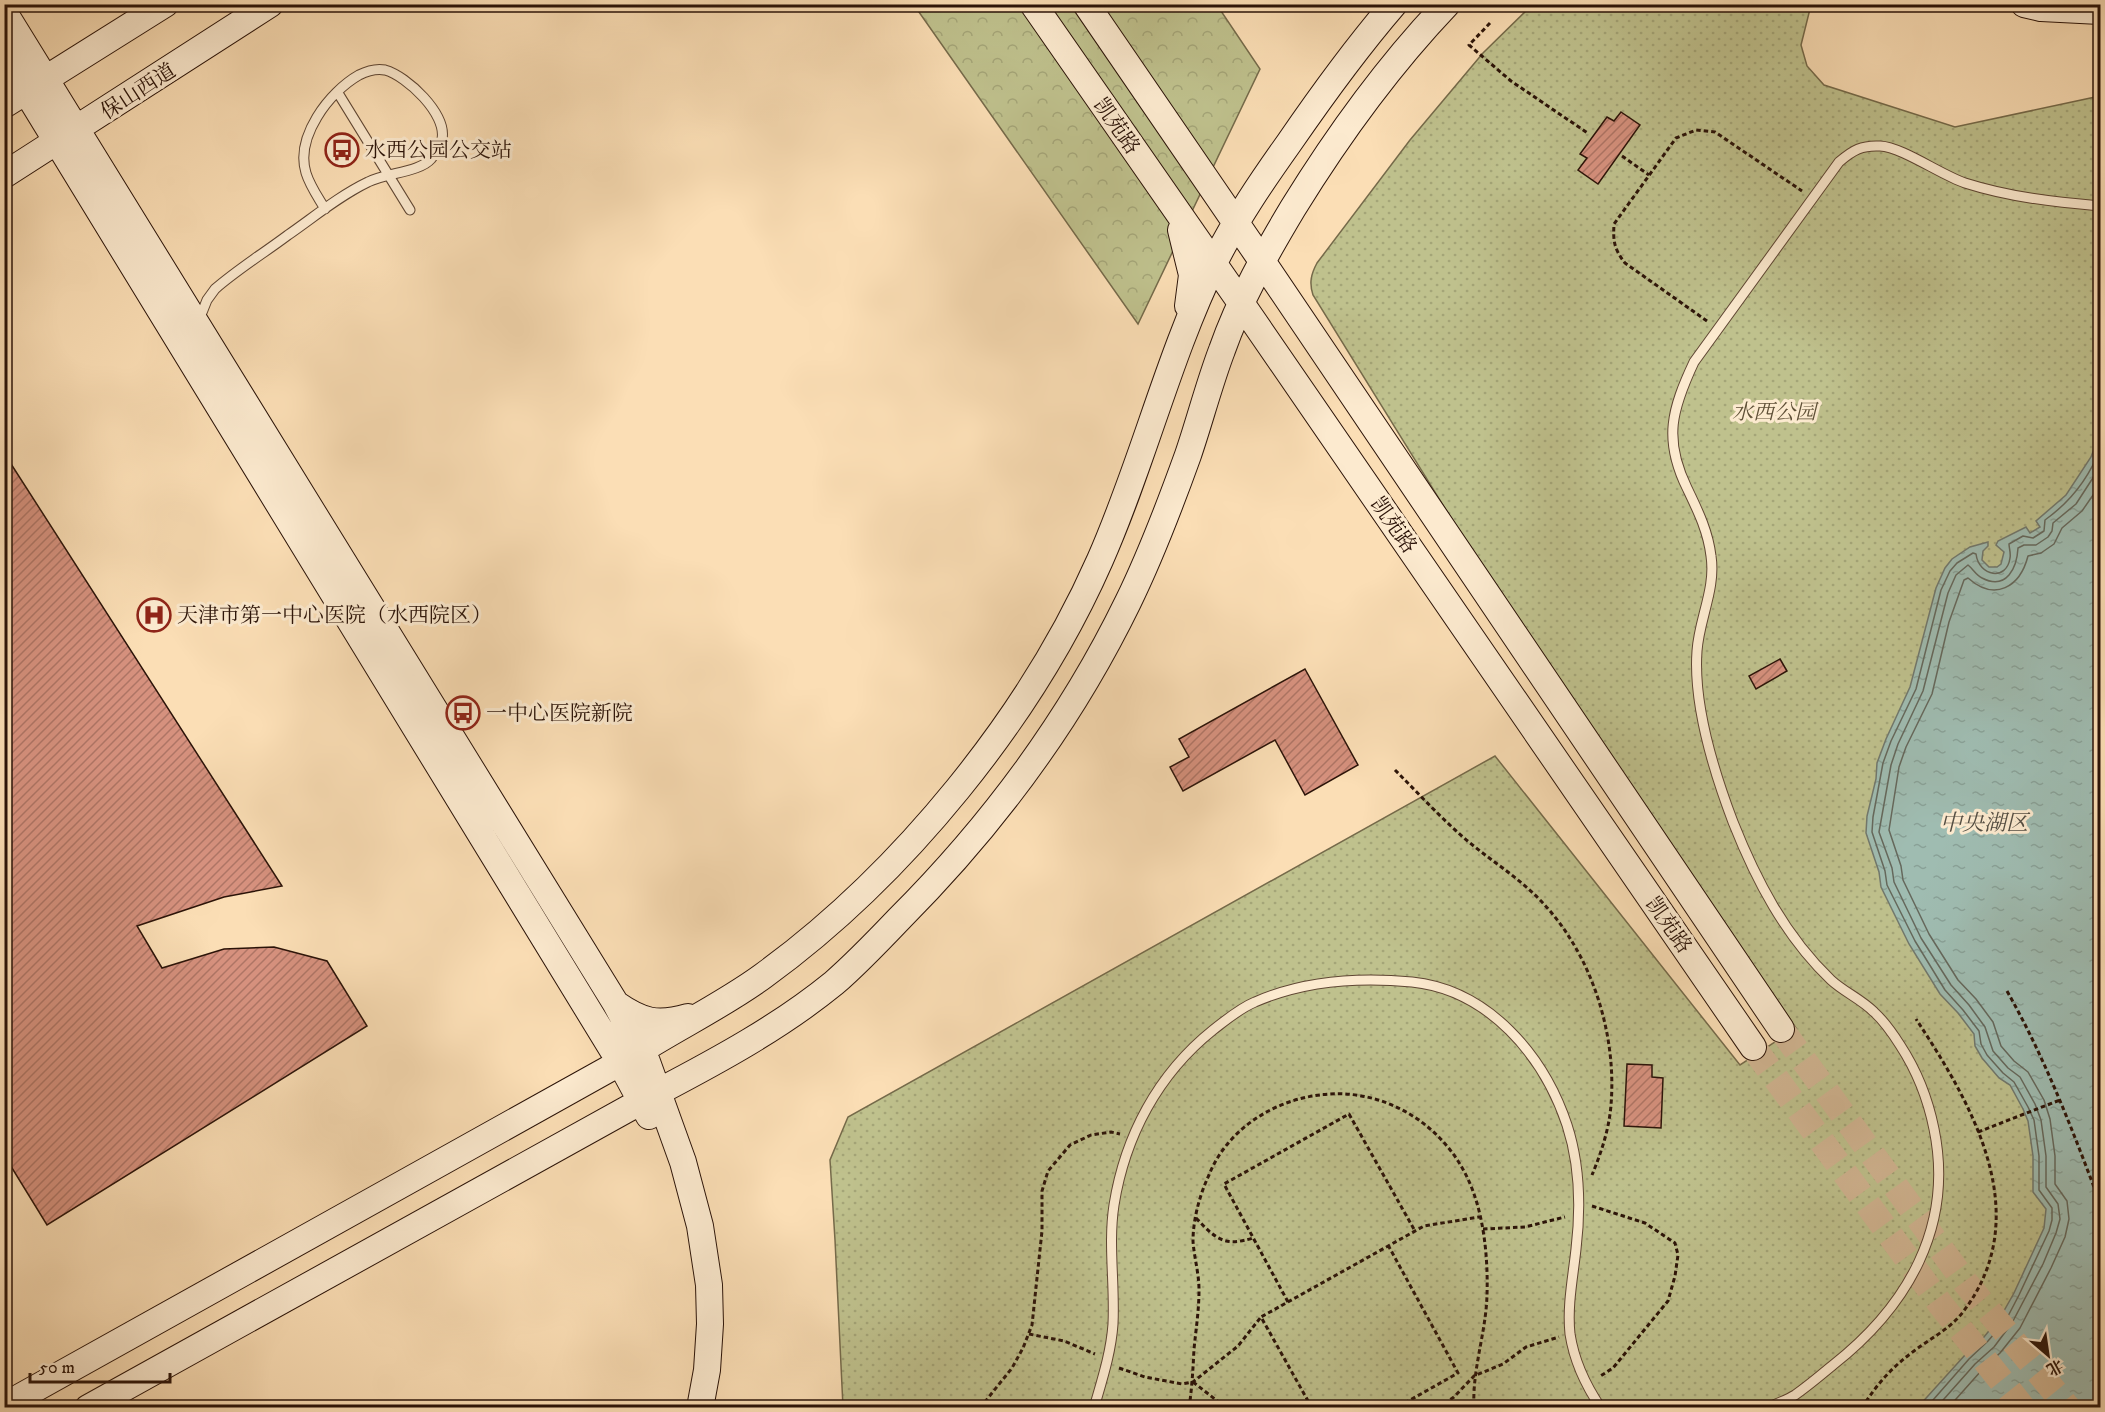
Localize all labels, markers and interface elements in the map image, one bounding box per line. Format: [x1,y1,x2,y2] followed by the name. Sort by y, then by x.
[96,58,181,126] street label: 保山西道
[1087,93,1145,160] street label: 凯苑路
[324,132,360,168] bus stop icon: 水西公园公交站
[365,138,512,164] place label: 水西公园公交站
[1732,400,1819,426] park label: 水西公园
[1364,492,1422,559] street label: 凯苑路
[136,597,172,633] hospital icon: 天津市第一中心医院（水西院区）
[177,603,492,629] place label: 天津市第一中心医院（水西院区）
[445,695,481,731] bus stop icon: 一中心医院新院
[486,701,633,727] place label: 一中心医院新院
[1940,810,2031,837] water label: 中央湖区
[1639,892,1697,959] street label: 凯苑路
[2018,1325,2078,1385] north arrow
[30,1346,170,1384] scale bar
[2043,1355,2067,1380] text: 北
[39,1357,75,1379] text: 50 m

